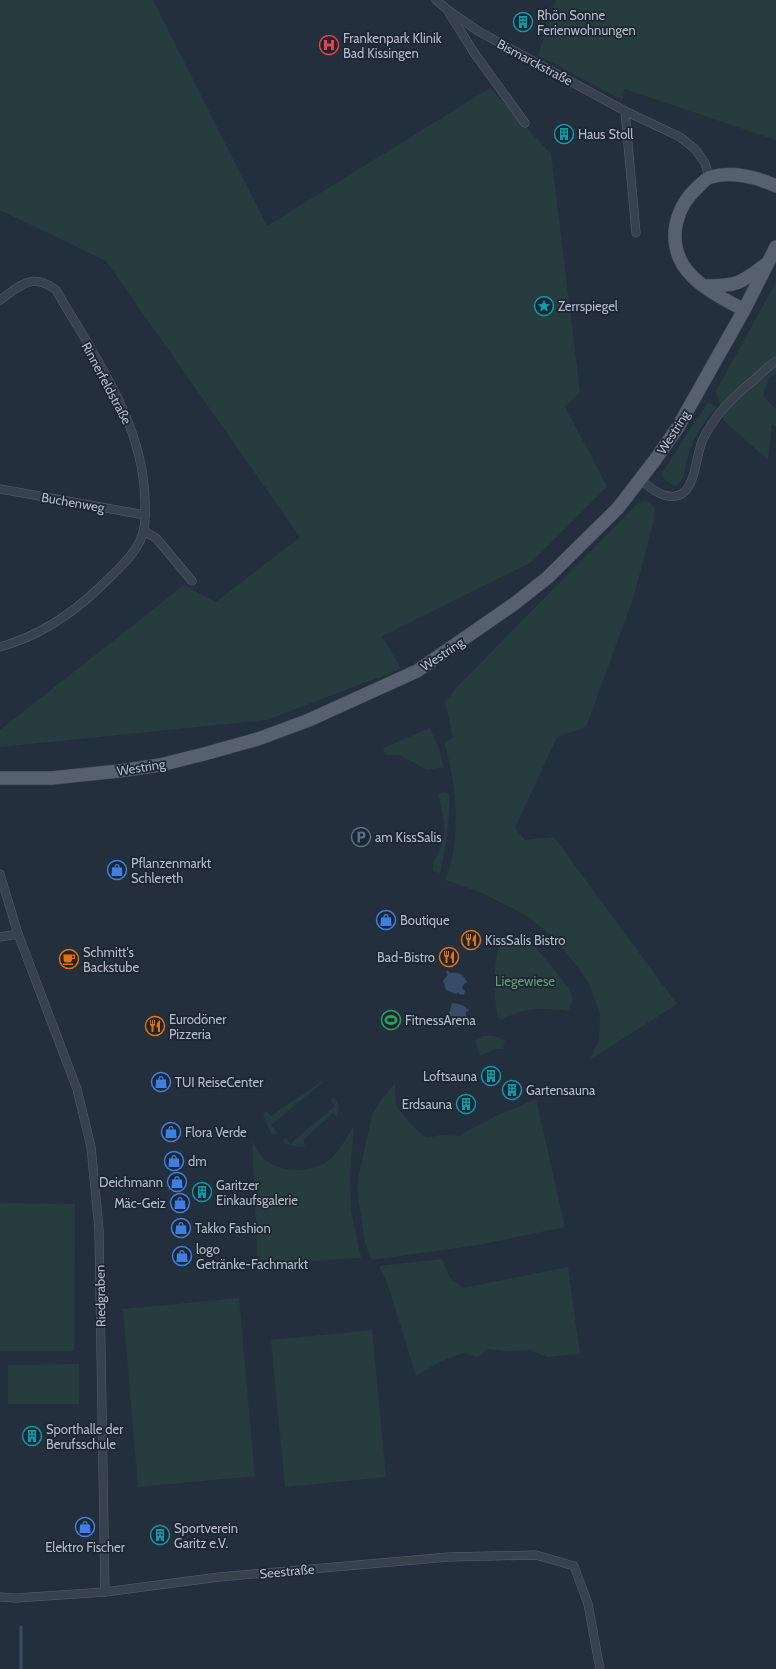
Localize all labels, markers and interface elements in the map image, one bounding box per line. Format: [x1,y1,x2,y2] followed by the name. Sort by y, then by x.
[537,7,636,38] place label: Rhön Sonne Ferienwohnungen
[512,11,534,33] building icon: Rhön Sonne Ferienwohnungen
[343,30,442,61] place label: Frankenpark Klinik Bad Kissingen
[318,34,340,56] hospital icon: Frankenpark Klinik Bad Kissingen
[494,35,576,89] street label: Bismarckstraße
[553,123,575,145] building icon: Haus Stoll
[578,126,633,142] place label: Haus Stoll
[533,295,555,317] place icon: Zerrspiegel
[558,298,618,314] place label: Zerrspiegel
[79,339,136,427] street label: Rinnerfeldstraße
[653,407,693,457] street label: Westring
[40,489,106,516] street label: Buchenweg
[417,633,467,674] street label: Westring
[116,755,167,779] street label: Westring
[350,826,372,848] parking icon: am KissSalis
[375,829,442,845] place label: am KissSalis
[131,855,212,886] place label: Pflanzenmarkt Schlereth
[106,859,128,881] shop icon: Pflanzenmarkt Schlereth
[375,909,397,931] shop icon: Boutique
[400,912,450,928] place label: Boutique
[460,929,482,951] restaurant icon: KissSalis Bistro
[485,932,565,948] place label: KissSalis Bistro
[83,944,140,975] place label: Schmitt's Backstube
[438,946,460,968] restaurant icon: Bad-Bistro
[58,948,80,970] cafe icon: Schmitt's Backstube
[377,949,435,965] place label: Bad-Bistro
[495,973,555,989] park label: Liegewiese
[380,1009,402,1031] sports icon: FitnessArena
[169,1011,227,1042] place label: Eurodöner Pizzeria
[405,1012,476,1028] place label: FitnessArena
[144,1015,166,1037] restaurant icon: Eurodöner Pizzeria
[480,1065,502,1087] building icon: Loftsauna
[423,1068,478,1084] place label: Loftsauna
[150,1071,172,1093] shop icon: TUI ReiseCenter
[175,1074,264,1090] place label: TUI ReiseCenter
[501,1079,523,1101] building icon: Gartensauna
[526,1082,596,1098] place label: Gartensauna
[455,1093,477,1115] building icon: Erdsauna
[402,1096,453,1112] place label: Erdsauna
[160,1121,182,1143] shop icon: Flora Verde
[185,1124,247,1140] place label: Flora Verde
[163,1150,185,1172] shop icon: dm
[188,1153,207,1169] place label: dm
[166,1171,188,1193] shop icon: Deichmann
[99,1174,163,1190] place label: Deichmann
[216,1177,298,1208] place label: Garitzer Einkaufsgalerie
[191,1181,213,1203] building icon: Garitzer Einkaufsgalerie
[169,1192,191,1214] shop icon: Mäc-Geiz
[114,1195,166,1211] place label: Mäc-Geiz
[170,1217,192,1239] shop icon: Takko Fashion
[195,1220,271,1236] place label: Takko Fashion
[196,1241,309,1272] place label: logo Getränke-Fachmarkt
[171,1245,193,1267] shop icon: logo Getränke-Fachmarkt
[91,1265,109,1327] street label: Riedgraben
[46,1421,124,1452] place label: Sporthalle der Berufsschule
[21,1425,43,1447] building icon: Sporthalle der Berufsschule
[74,1516,96,1538] shop icon: Elektro Fischer
[174,1520,238,1551] place label: Sportverein Garitz e.V.
[149,1524,171,1546] building icon: Sportverein Garitz e.V.
[45,1539,126,1555] place label: Elektro Fischer
[259,1561,315,1581] street label: Seestraße

